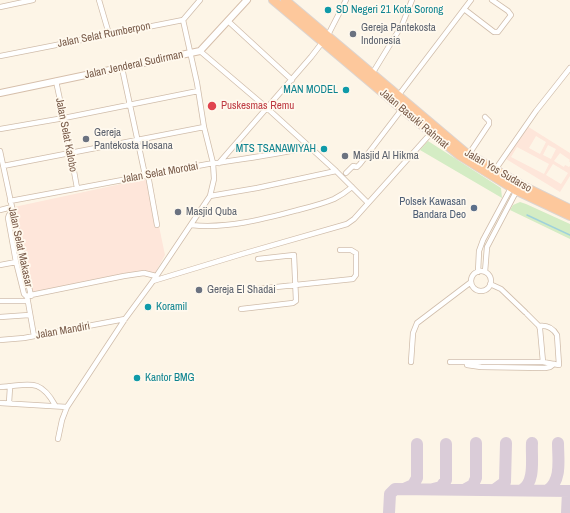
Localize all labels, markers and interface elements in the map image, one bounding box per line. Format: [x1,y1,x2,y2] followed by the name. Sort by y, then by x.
[336,3,443,17] place label: SD Negeri 21 Kota Sorong
[323,5,333,15] marker: SD Negeri 21 Kota Sorong
[56,20,152,50] street label: Jalan Selat Rumberpon
[361,21,436,47] place label: Gereja Pantekosta Indonesia
[348,29,358,39] marker: Gereja Pantekosta Indonesia
[84,48,184,82] street label: Jalan Jenderal Sudirman
[283,83,338,97] place label: MAN MODEL
[341,85,351,95] marker: MAN MODEL
[377,86,451,152] street label: Jalan Basuki Rahmat
[52,97,80,173] street label: Jalan Selat Kalobo
[221,99,294,113] place label: Puskesmas Remu
[206,100,218,112] marker: Puskesmas Remu
[94,126,173,152] place label: Gereja Pantekosta Hosana
[81,134,91,144] marker: Gereja Pantekosta Hosana
[236,142,316,156] place label: MTS TSANAWIYAH
[319,144,329,154] marker: MTS TSANAWIYAH
[462,147,534,195] street label: Jalan Yos Sudarso
[353,149,419,163] place label: Masjid Al Hikma
[340,151,350,161] marker: Masjid Al Hikma
[121,160,199,186] street label: Jalan Selat Morotai
[399,195,466,221] place label: Polsek Kawasan Bandara Deo
[469,203,479,213] marker: Polsek Kawasan Bandara Deo
[186,205,237,219] place label: Masjid Quba
[5,206,35,288] street label: Jalan Selat Makasar
[173,207,183,217] marker: Masjid Quba
[207,283,276,297] place label: Gereja El Shadai
[194,285,204,295] marker: Gereja El Shadai
[156,300,187,314] place label: Koramil
[143,302,153,312] marker: Koramil
[35,320,91,342] street label: Jalan Mandiri
[145,371,195,385] place label: Kantor BMG
[132,373,142,383] marker: Kantor BMG

